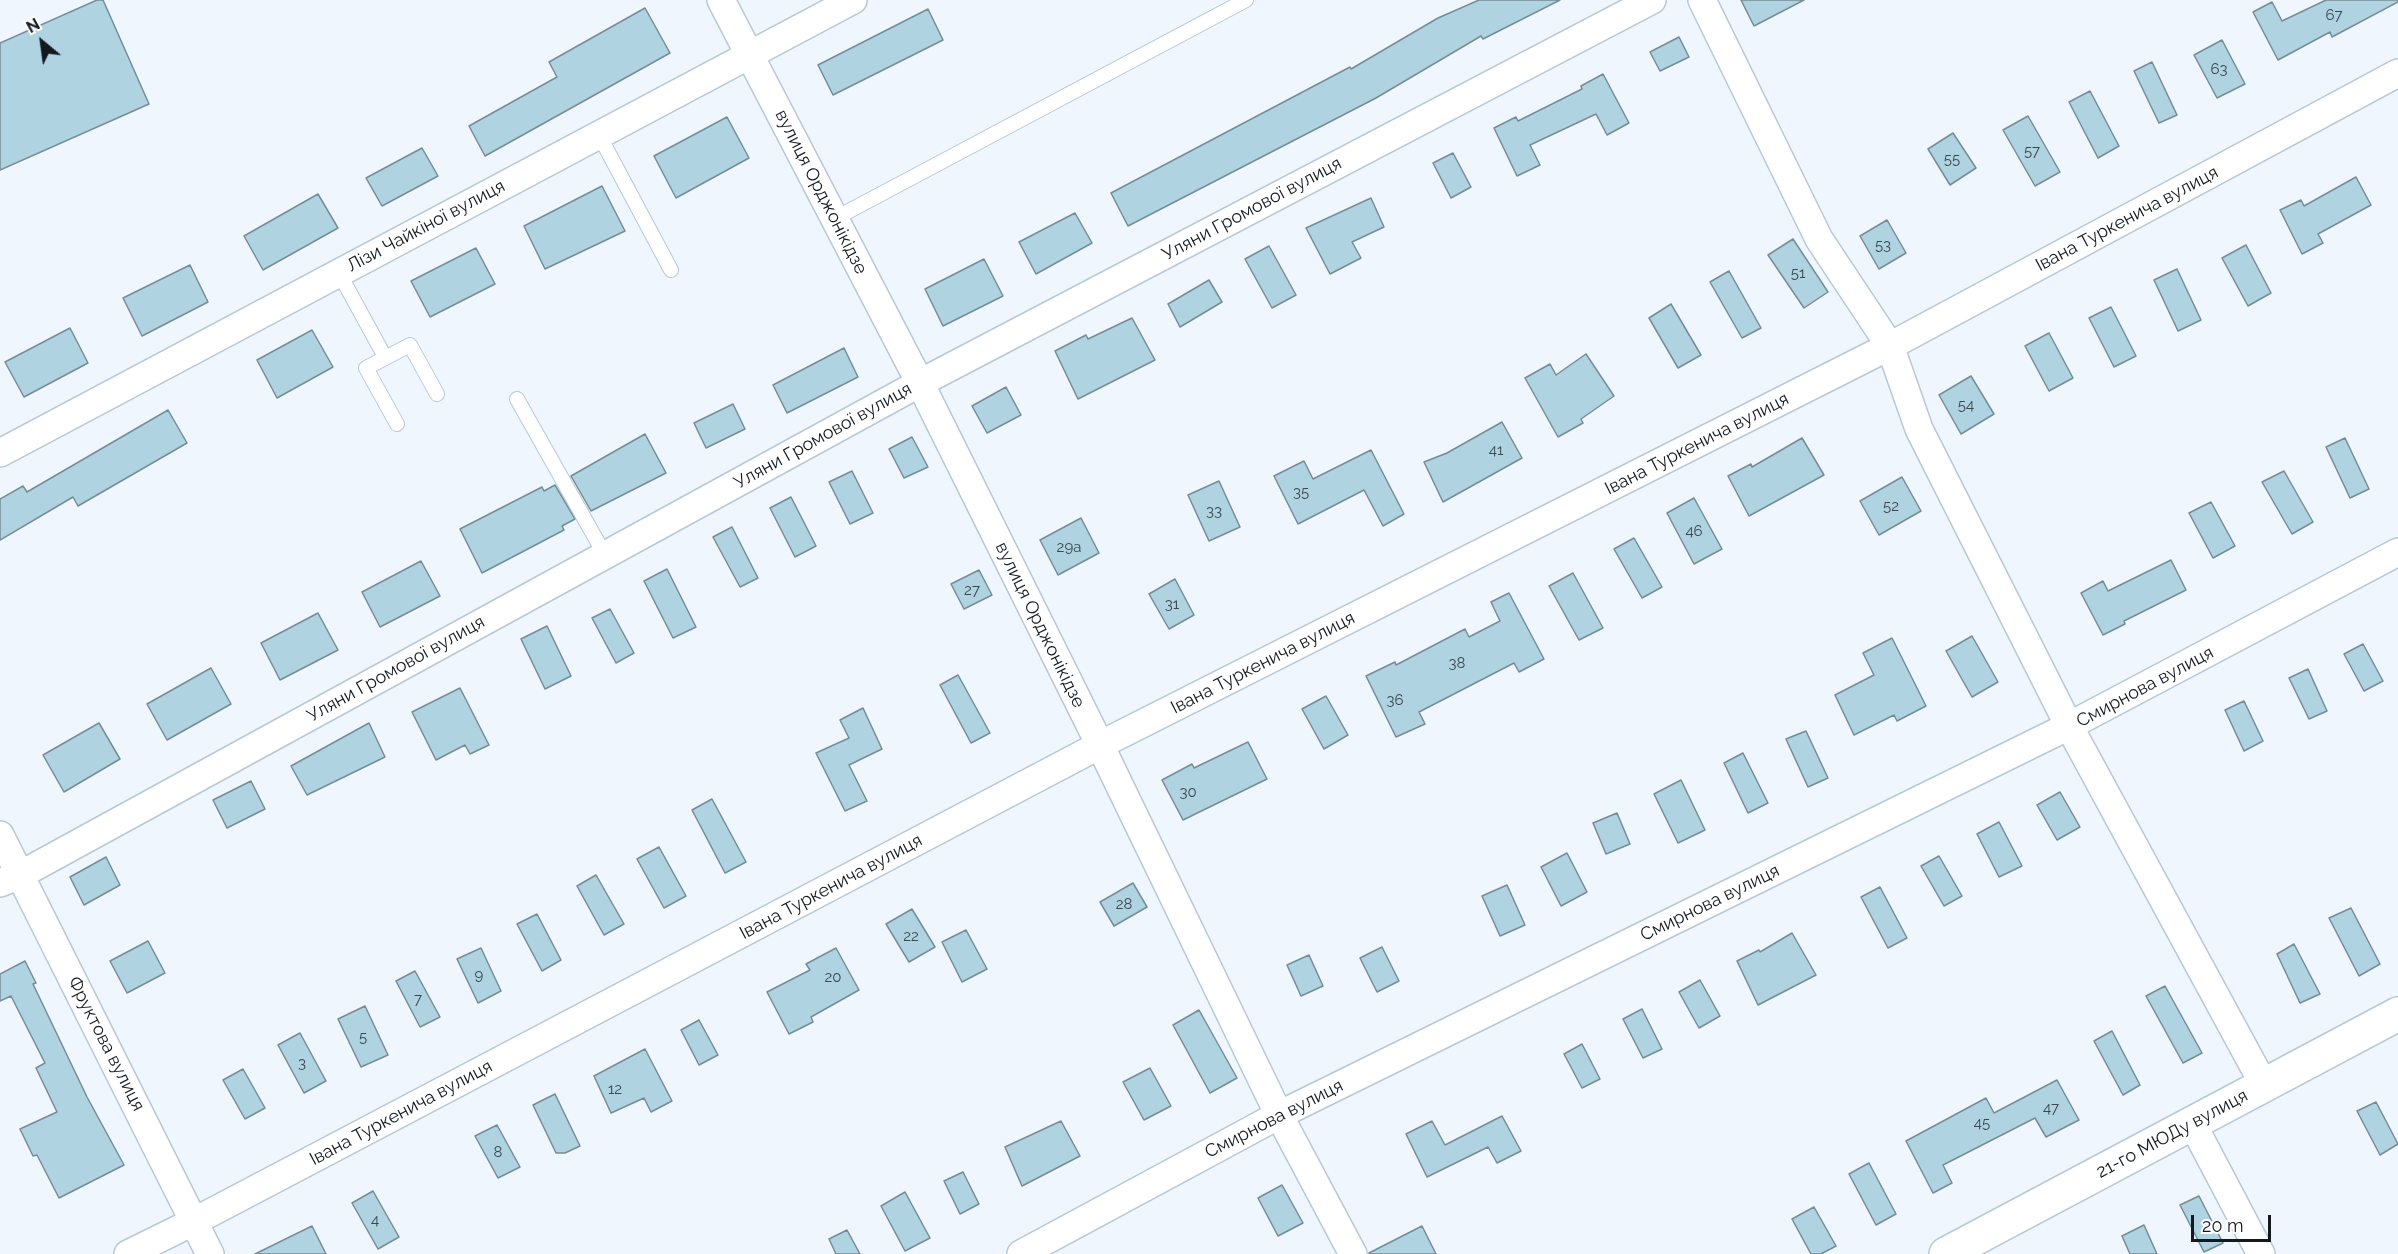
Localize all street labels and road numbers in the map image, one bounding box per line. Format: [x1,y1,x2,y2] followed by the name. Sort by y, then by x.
[770,106,872,278] street label: вулиця Орджонікідзе
[1159,153,1345,265] street label: Уляни Громової вулиця
[2032,162,2222,276] street label: Івана Туркенича вулиця
[343,175,509,277] street label: Лізи Чайкіної вулиця
[730,378,916,494] street label: Уляни Громової вулиця
[1601,388,1793,500] street label: Івана Туркенича вулиця
[990,539,1090,711] street label: вулиця Орджонікідзе
[1167,607,1359,719] street label: Івана Туркенича вулиця
[303,611,489,727] street label: Уляни Громової вулиця
[2073,642,2217,732] street label: Смирнова вулиця
[736,830,926,944] street label: Івана Туркенича вулиця
[1637,860,1783,946] street label: Смирнова вулиця
[63,973,149,1115] street label: Фруктова вулиця
[306,1056,496,1170] street label: Івана Туркенича вулиця
[1201,1075,1347,1163] street label: Смирнова вулиця
[2093,1085,2251,1183] street label: 21-го МЮДу вулиця

